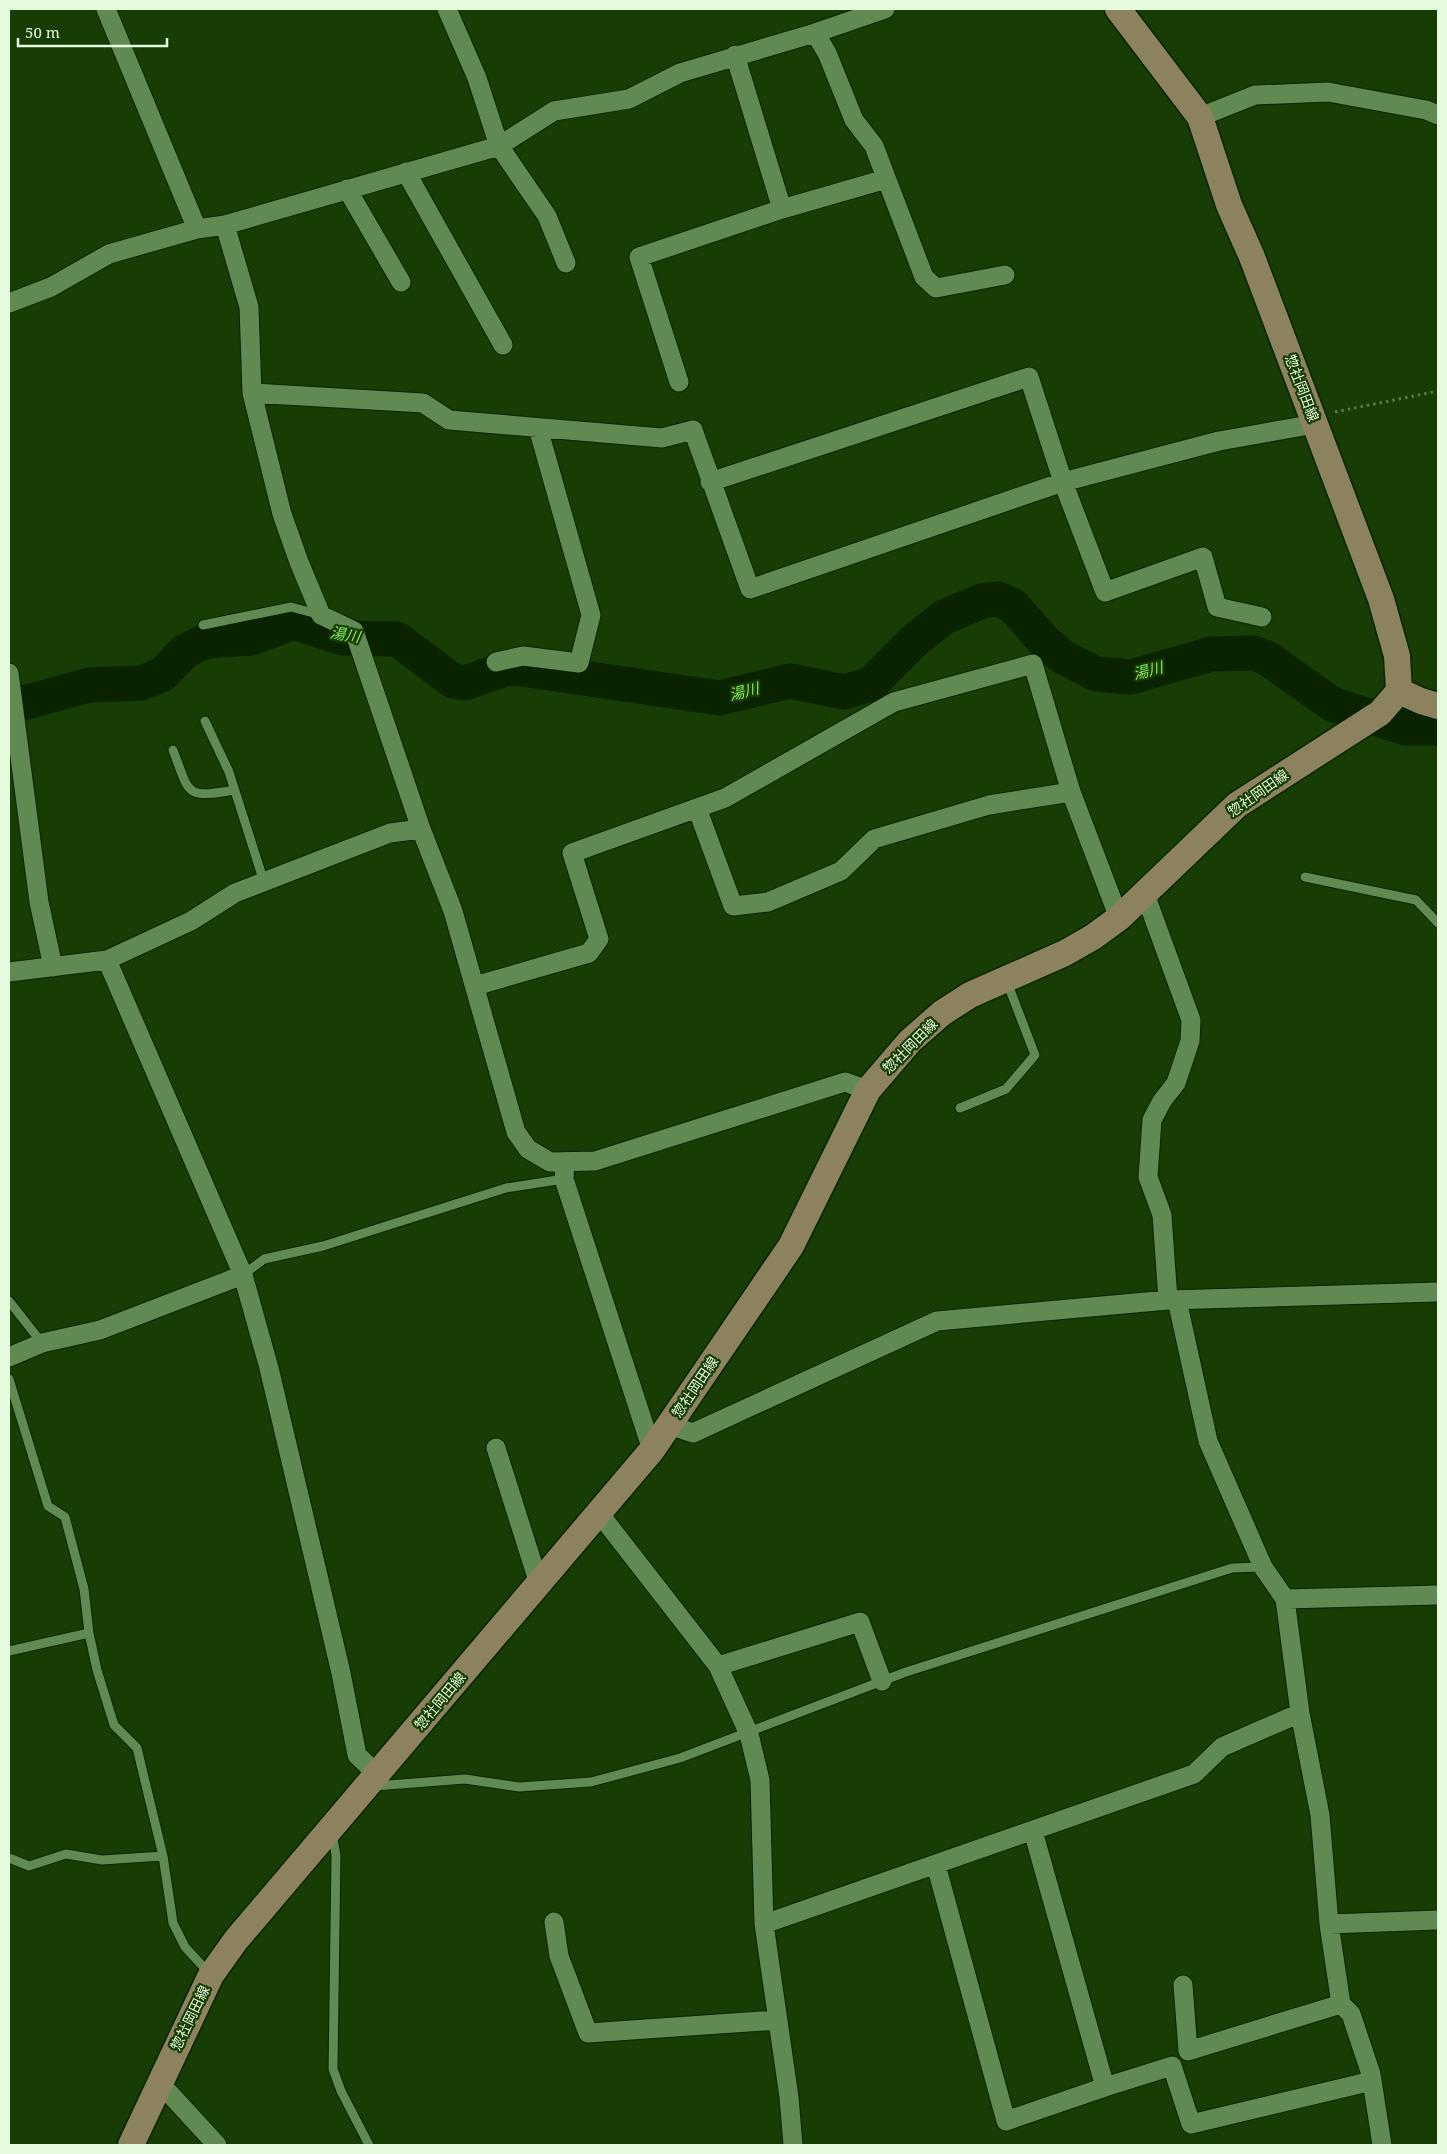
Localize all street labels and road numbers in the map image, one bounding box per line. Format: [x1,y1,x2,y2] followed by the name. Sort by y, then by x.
[1281,352,1324,424] street label: 惣社岡田線
[1224,765,1292,820] street label: 惣社岡田線
[878,1014,941,1077] street label: 惣社岡田線
[667,1352,722,1421] street label: 惣社岡田線
[410,1668,469,1734] street label: 惣社岡田線
[166,1982,213,2053] street label: 惣社岡田線

